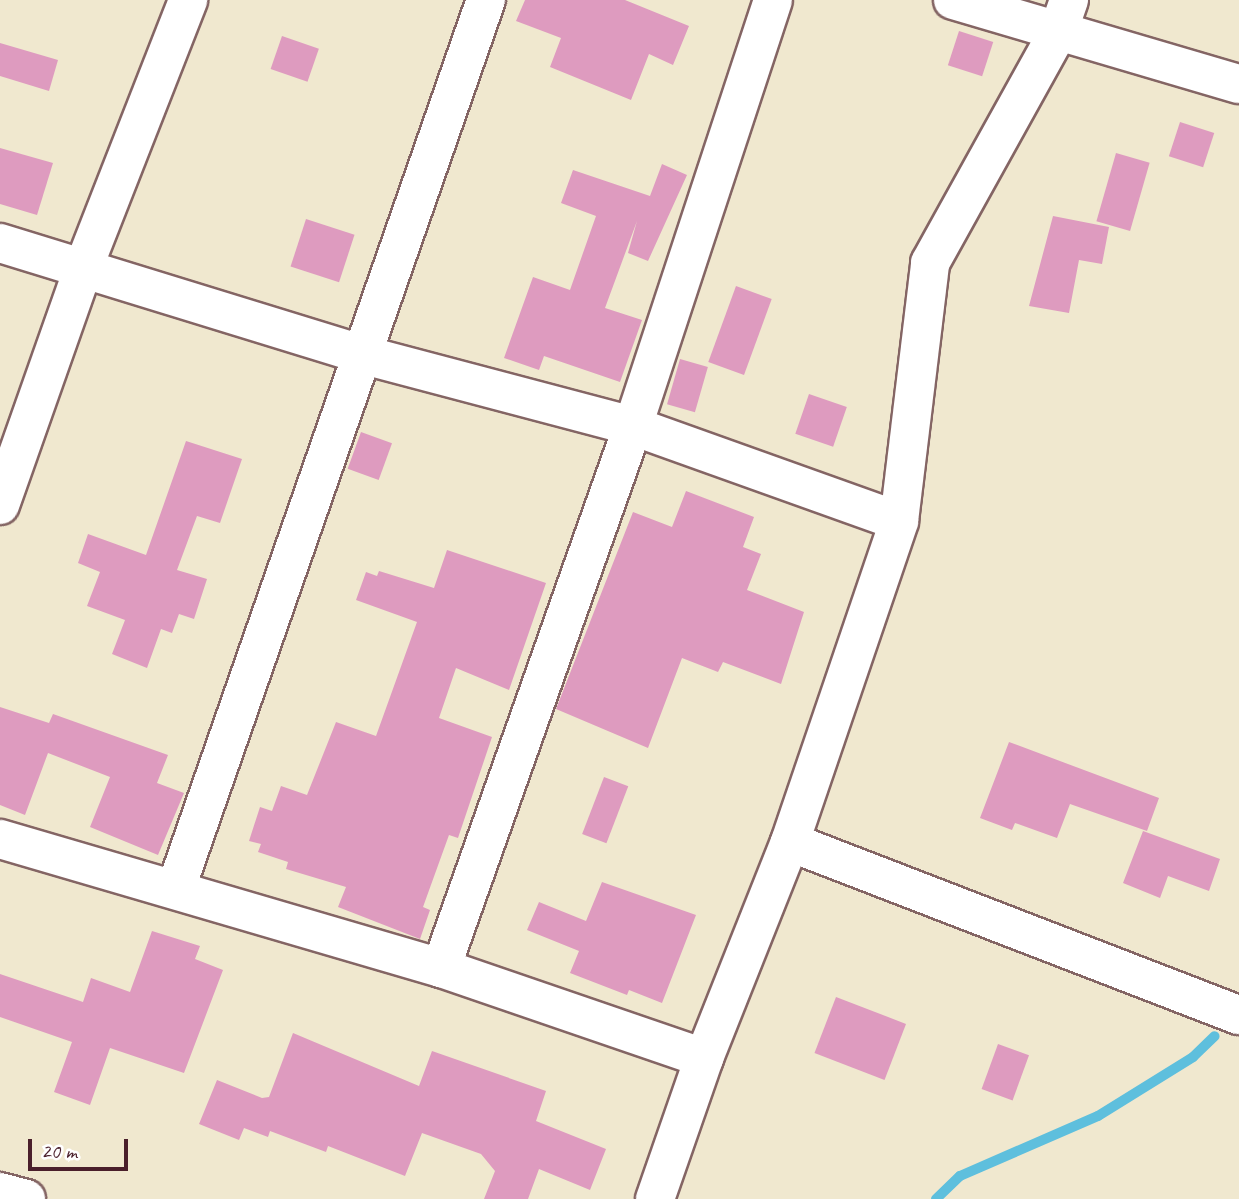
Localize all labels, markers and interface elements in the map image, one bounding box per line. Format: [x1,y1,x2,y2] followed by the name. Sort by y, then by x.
[32,1126,131,1170] scale bar
[41,1138,77,1164] text: 20 m

